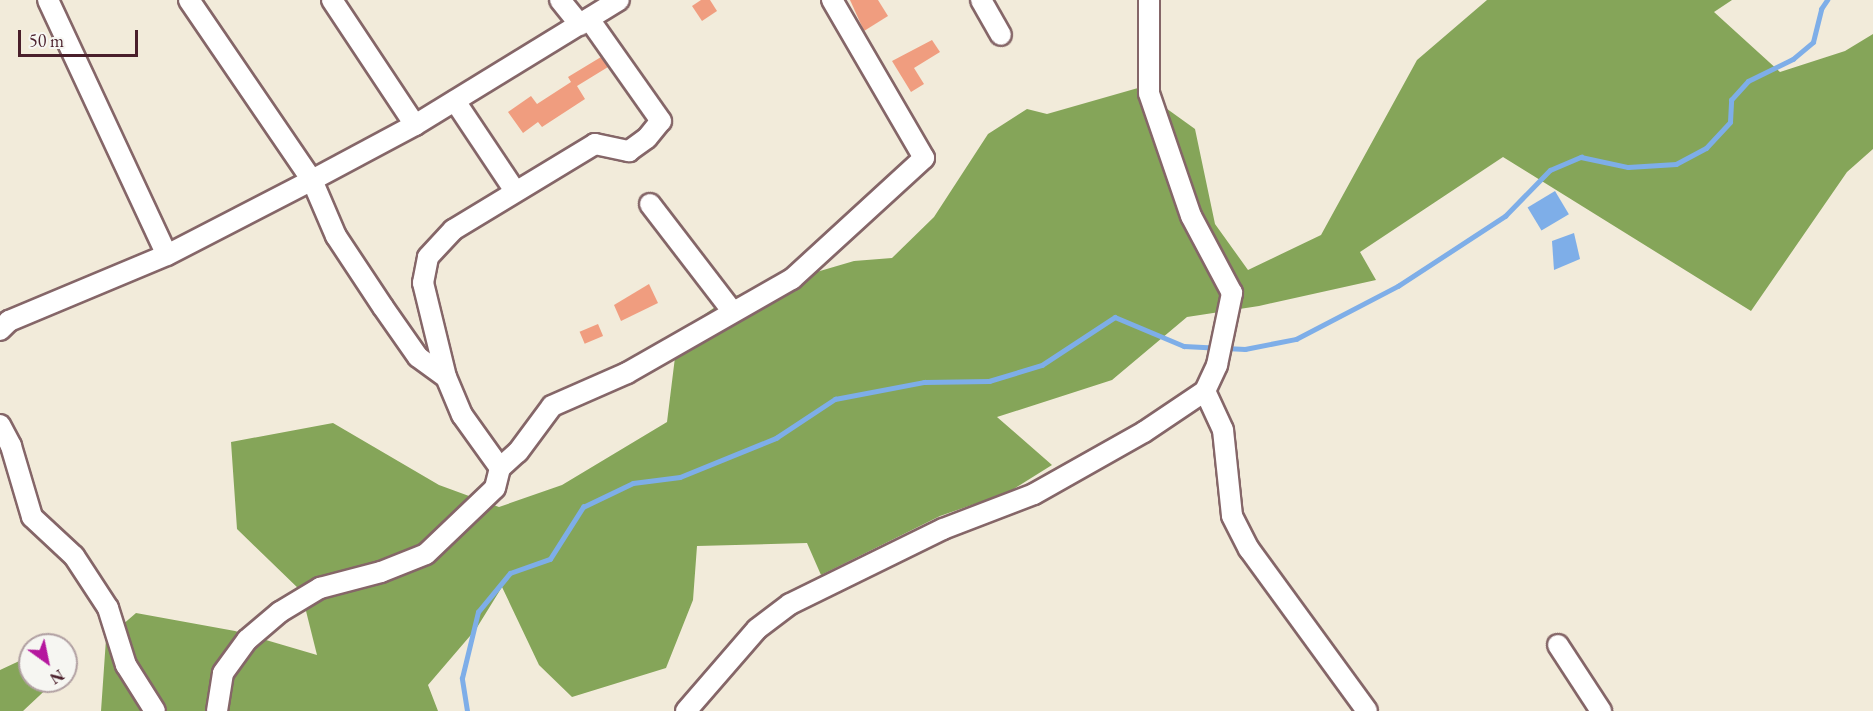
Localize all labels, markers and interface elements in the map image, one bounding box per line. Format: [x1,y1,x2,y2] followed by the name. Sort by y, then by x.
[21,18,141,56] scale bar
[29,29,64,52] text: 50 m
[18,633,78,693] north arrow
[46,665,68,689] text: N

